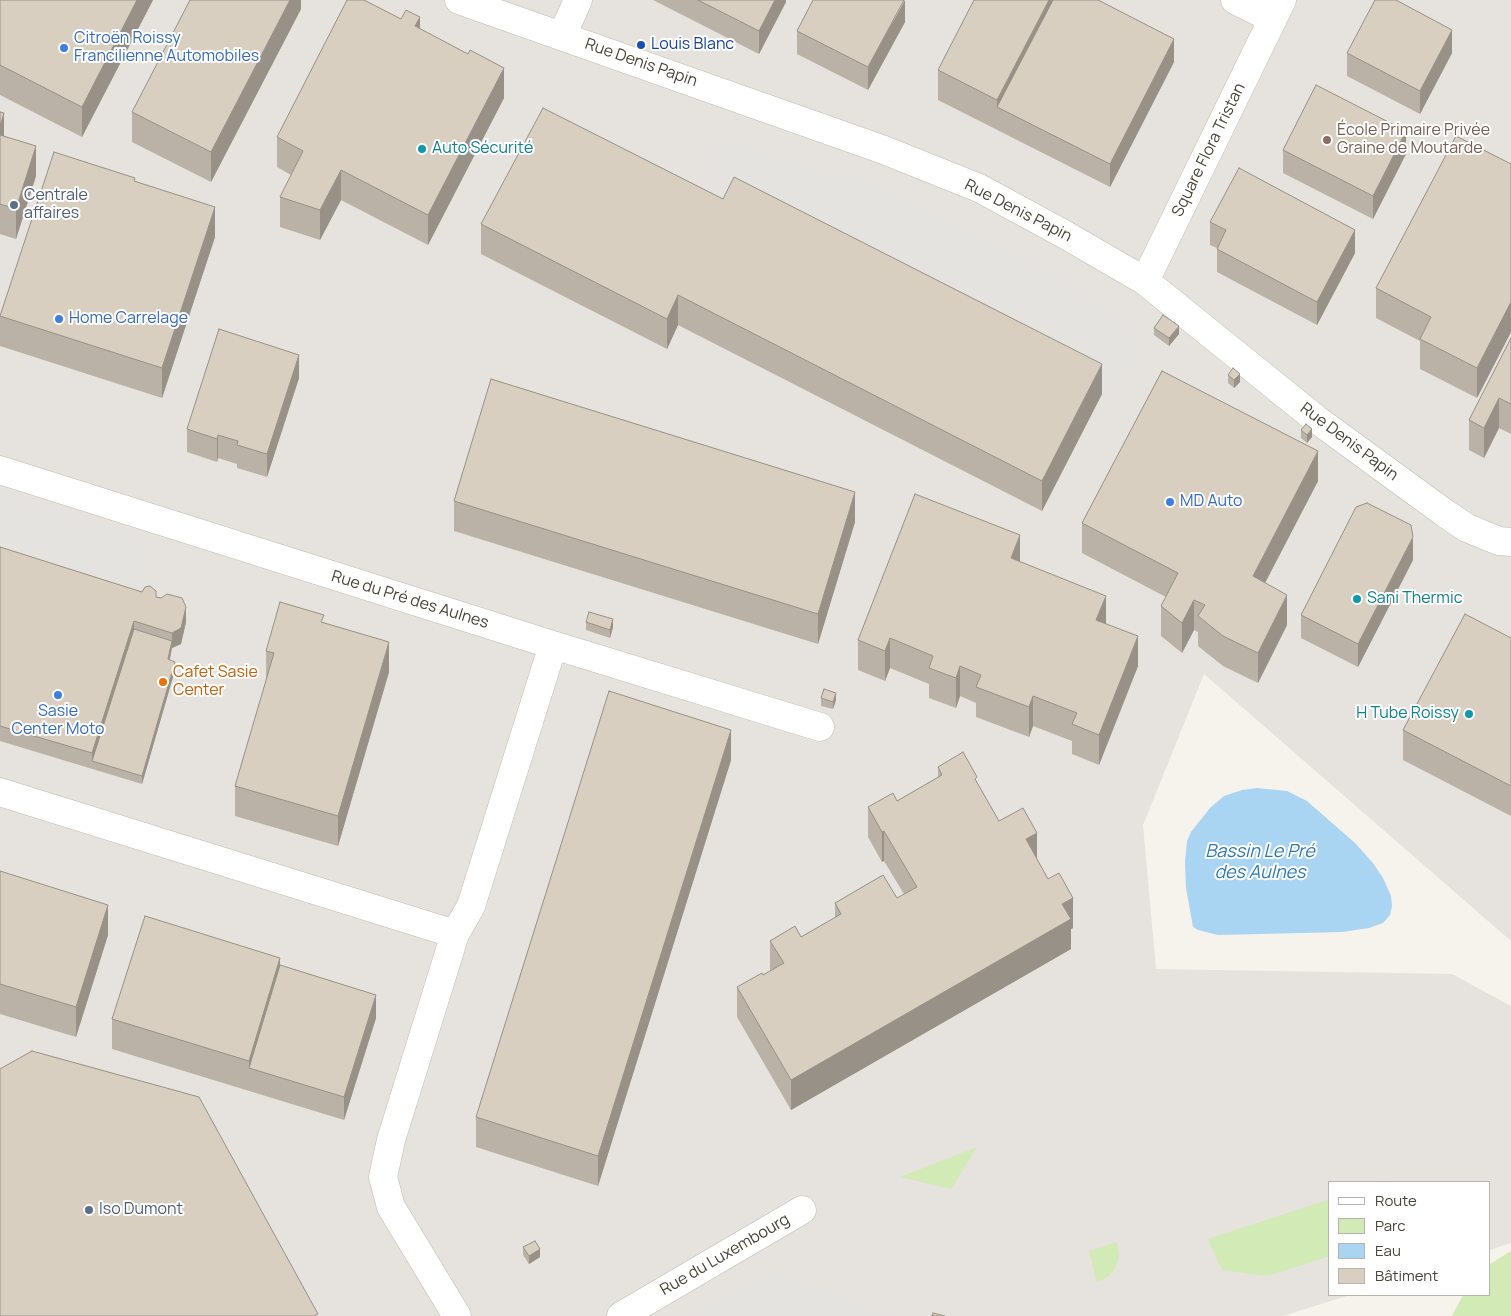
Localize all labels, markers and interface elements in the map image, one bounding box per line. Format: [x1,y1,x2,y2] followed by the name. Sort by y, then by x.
[74,29,259,67] place label: Citroën Roissy Francilienne Automobiles
[582,35,700,91] street label: Rue Denis Papin
[651,35,734,55] place label: Louis Blanc
[635,39,647,51] marker: Louis Blanc
[58,42,70,54] marker: Citroën Roissy Francilienne Automobiles
[1168,80,1250,220] street label: Square Flora Tristan
[1337,121,1490,159] place label: École Primaire Privée Graine de Moutarde
[1321,134,1333,146] marker: École Primaire Privée Graine de Moutarde
[432,139,533,159] place label: Auto Sécurité
[416,143,428,155] marker: Auto Sécurité
[961,176,1075,246] street label: Rue Denis Papin
[24,186,88,224] place label: Centrale affaires
[8,199,20,211] marker: Centrale affaires
[69,309,188,329] place label: Home Carrelage
[53,313,65,325] marker: Home Carrelage
[1296,399,1402,485] street label: Rue Denis Papin
[1180,492,1243,512] place label: MD Auto
[1164,496,1176,508] marker: MD Auto
[329,567,491,633] street label: Rue du Pré des Aulnes
[1367,589,1463,609] place label: Sani Thermic
[1351,593,1363,605] marker: Sani Thermic
[173,663,258,701] place label: Cafet Sasie Center
[157,676,169,688] marker: Cafet Sasie Center
[52,689,64,701] marker: Sasie Center Moto
[12,702,104,740] place label: Sasie Center Moto
[1356,704,1459,724] place label: H Tube Roissy
[1463,708,1475,720] marker: H Tube Roissy
[1205,841,1315,884] water label: Bassin Le Pré des Aulnes
[1328,1181,1491,1296] legend
[1375,1190,1417,1211] text: Route
[99,1200,183,1220] place label: Iso Dumont
[83,1204,95,1216] marker: Iso Dumont
[657,1210,793,1300] street label: Rue du Luxembourg
[1375,1215,1406,1236] text: Parc
[1375,1240,1401,1261] text: Eau
[1375,1265,1438,1286] text: Bâtiment

